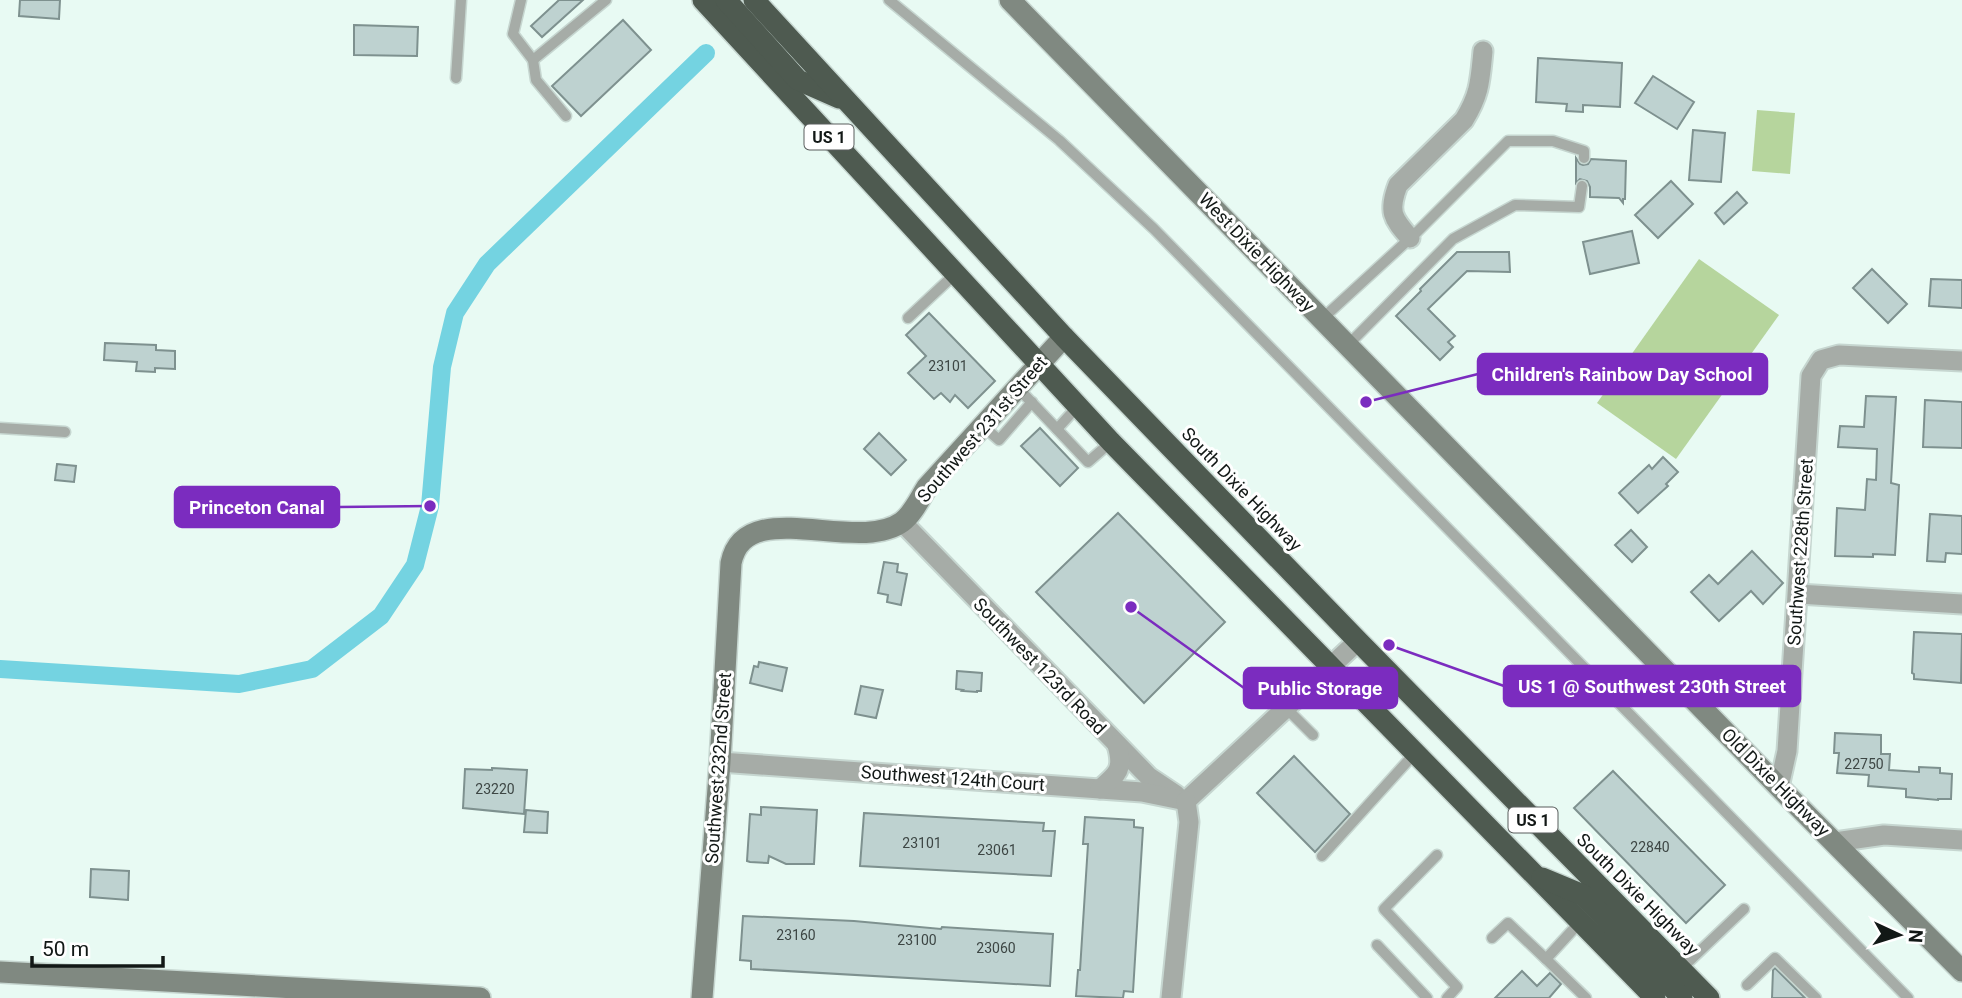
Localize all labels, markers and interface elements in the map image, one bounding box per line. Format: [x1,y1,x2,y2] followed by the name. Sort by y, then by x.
[804,125,854,150] road number: US 1
[1195,188,1320,316] street label: West Dixie Highway
[913,352,1051,506] street label: Southwest 231st Street
[1478,354,1767,394] callout: Children's Rainbow Day School
[928,358,968,374] house number: 23101
[1492,363,1752,386] text: Children's Rainbow Day School
[1178,423,1307,555] street label: South Dixie Highway
[1783,458,1817,646] street label: Southwest 228th Street
[175,487,339,527] callout: Princeton Canal
[189,496,325,519] text: Princeton Canal
[969,593,1111,739] street label: Southwest 123rd Road
[1504,666,1800,706] callout: US 1 @ Southwest 230th Street
[1244,668,1397,708] callout: Public Storage
[701,672,735,864] street label: Southwest 232nd Street
[1518,675,1787,698] text: US 1 @ Southwest 230th Street
[1258,677,1382,700] text: Public Storage
[1718,724,1835,841] street label: Old Dixie Highway
[1844,756,1884,772] house number: 22750
[860,761,1046,795] street label: Southwest 124th Court
[475,781,515,797] house number: 23220
[1508,807,1558,832] road number: US 1
[1573,829,1704,960] street label: South Dixie Highway
[902,835,942,851] house number: 23101
[1630,839,1670,855] house number: 22840
[977,842,1017,858] house number: 23061
[1864,900,1934,970] north arrow
[32,925,163,969] scale bar
[776,927,816,943] house number: 23160
[1904,929,1927,944] text: N
[897,932,937,948] house number: 23100
[42,937,89,961] text: 50 m
[976,940,1016,956] house number: 23060

